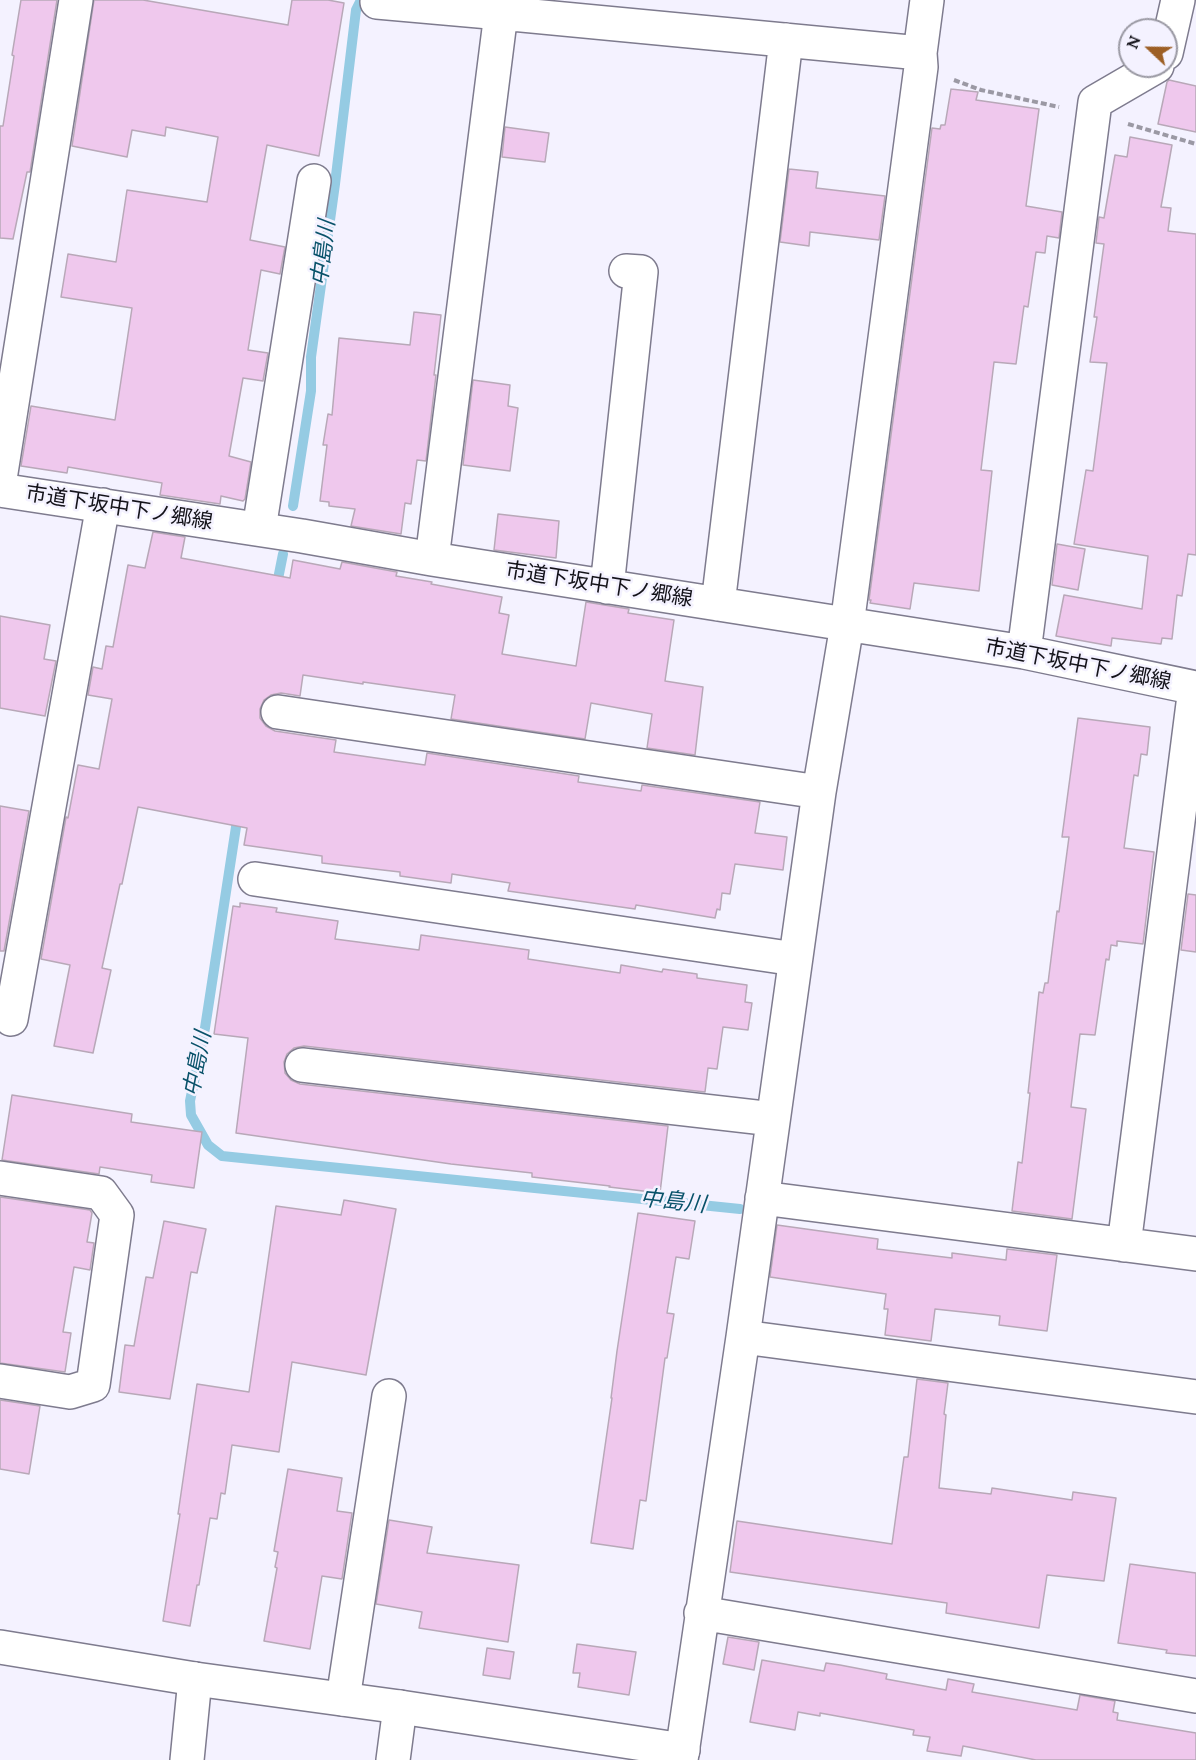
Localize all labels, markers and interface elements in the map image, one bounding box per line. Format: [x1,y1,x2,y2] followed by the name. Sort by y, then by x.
[1118,18,1178,78] north arrow
[1122,33,1145,51] text: N
[307,219,341,287] water label: 中島川
[24,481,214,535] street label: 市道下坂中下ノ郷線
[504,558,694,612] street label: 市道下坂中下ノ郷線
[983,635,1173,695] street label: 市道下坂中下ノ郷線
[179,1029,217,1099] water label: 中島川
[639,1185,707,1219] water label: 中島川

